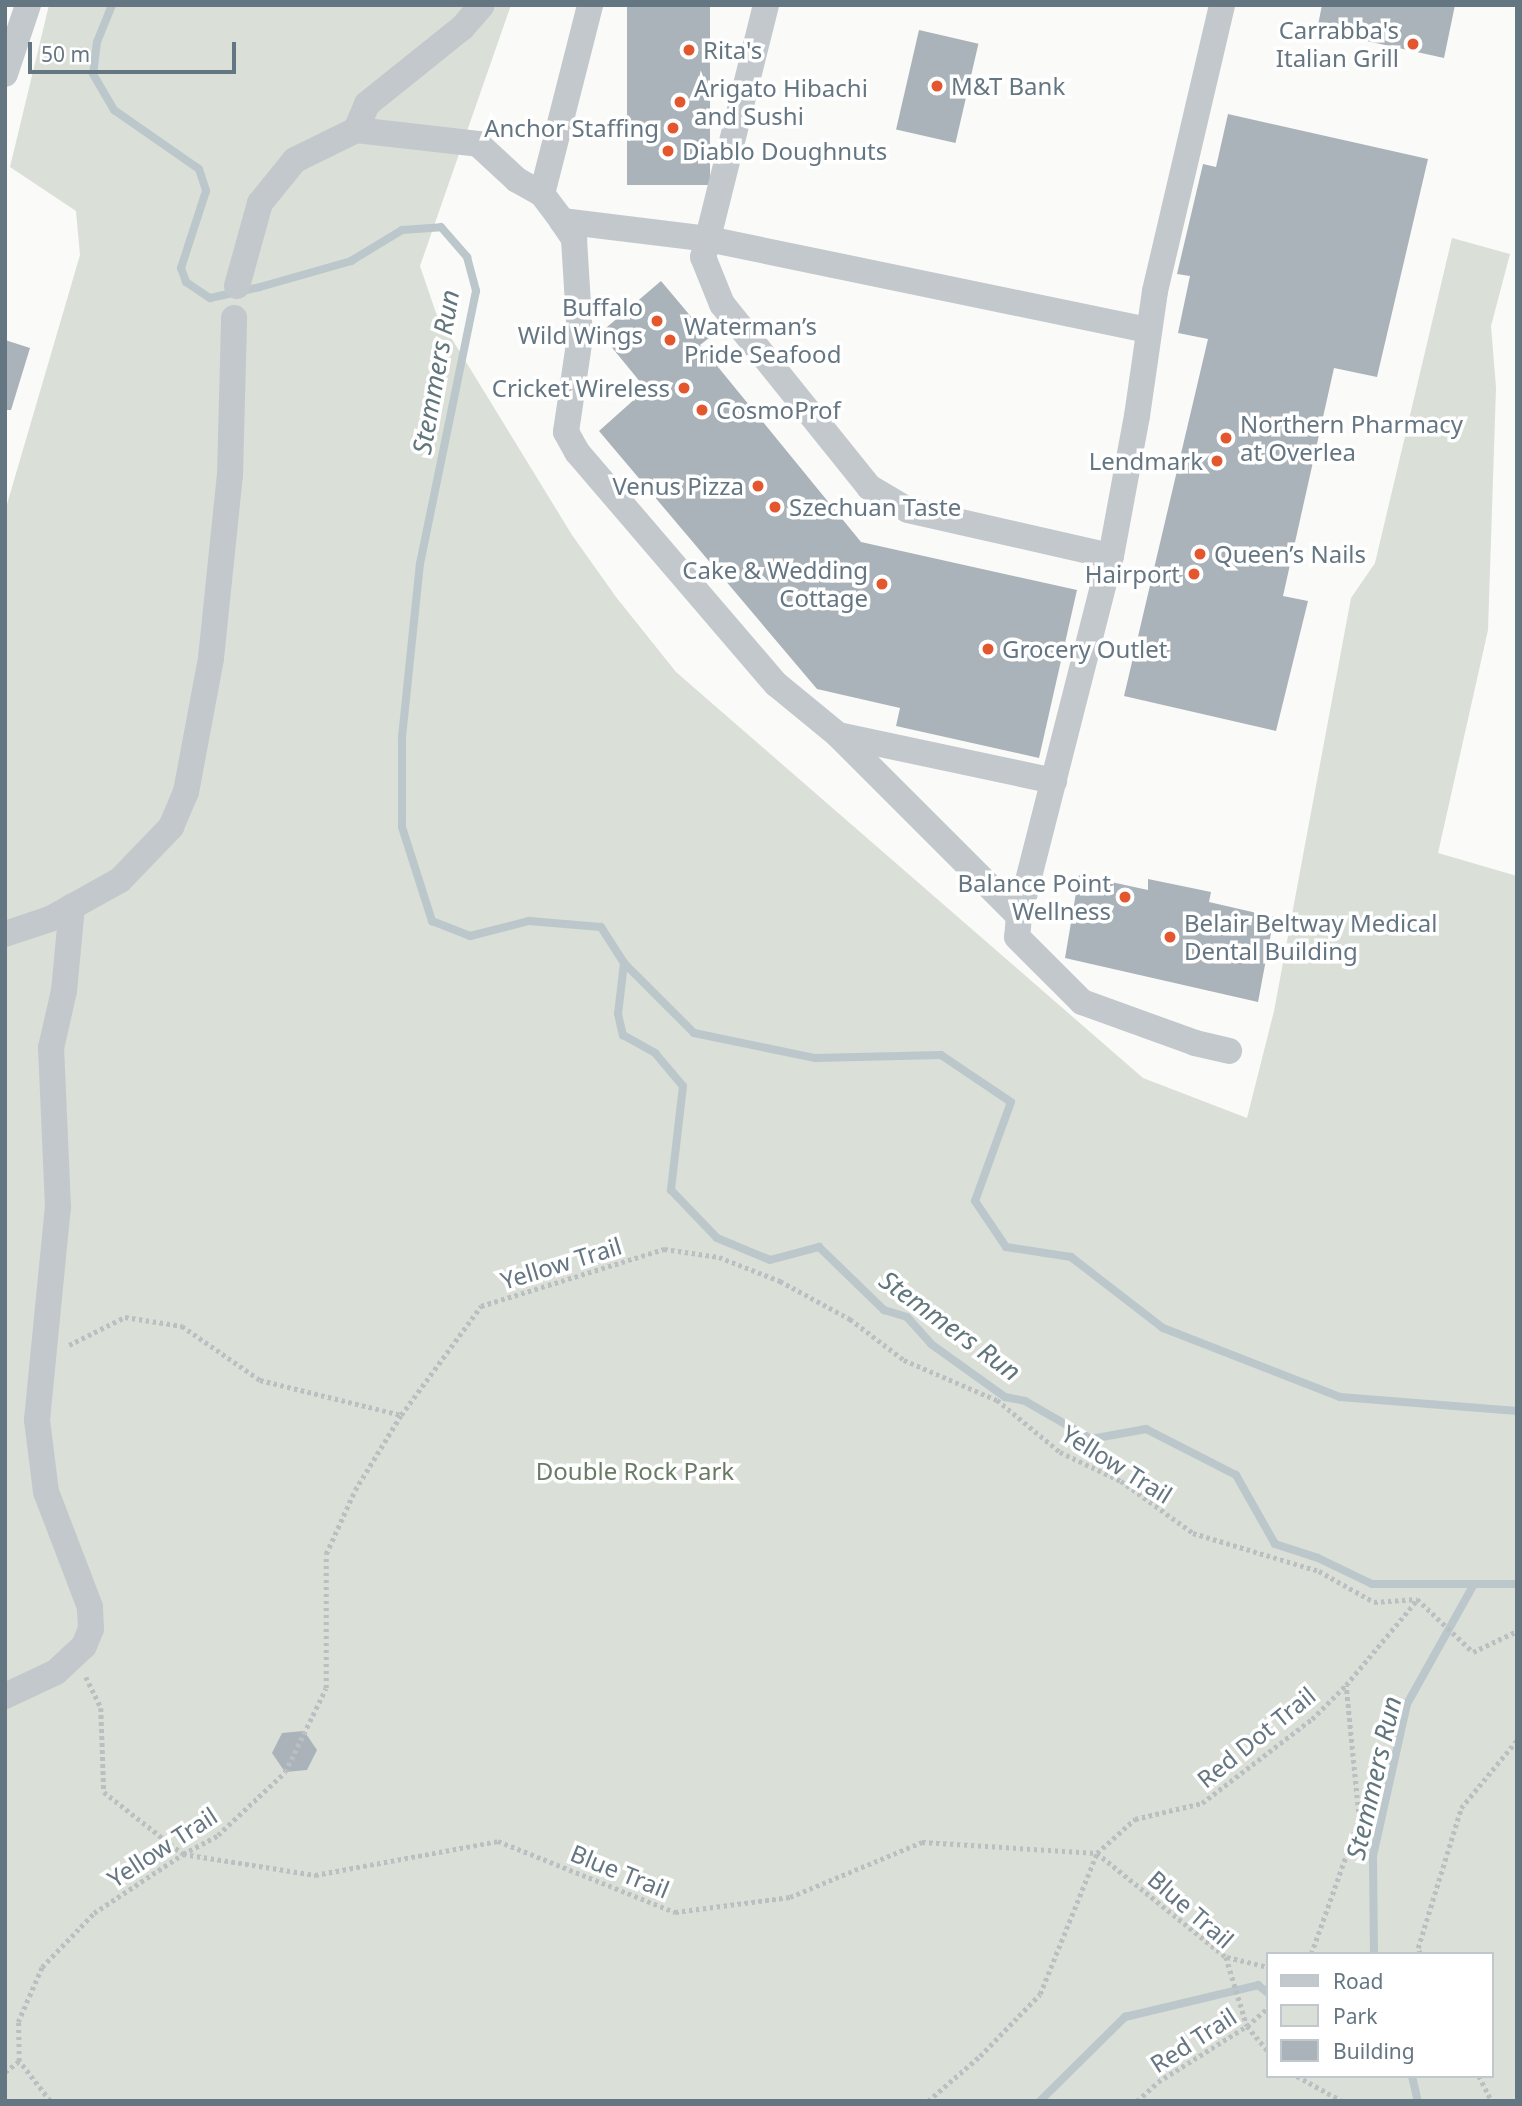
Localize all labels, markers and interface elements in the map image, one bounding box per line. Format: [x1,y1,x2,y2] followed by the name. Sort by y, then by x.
[1276,16,1399,72] place label: Carrabba's Italian Grill
[32,28,240,72] scale bar
[703,36,762,64] place label: Rita's
[1405,36,1421,52] marker: Carrabba's Italian Grill
[41,40,90,68] text: 50 m
[681,42,697,58] marker: Rita's
[951,72,1065,100] place label: M&T Bank
[694,74,868,130] place label: Arigato Hibachi and Sushi
[929,78,945,94] marker: M&T Bank
[672,94,688,110] marker: Arigato Hibachi and Sushi
[484,114,659,142] place label: Anchor Staffing
[665,120,681,136] marker: Anchor Staffing
[682,137,887,165] place label: Diablo Doughnuts
[660,143,676,159] marker: Diablo Doughnuts
[406,287,466,457] water label: Stemmers Run
[518,293,643,349] place label: Buffalo Wild Wings
[684,312,841,368] place label: Waterman’s Pride Seafood
[649,313,665,329] marker: Buffalo Wild Wings
[662,332,678,348] marker: Waterman’s Pride Seafood
[492,374,670,402] place label: Cricket Wireless
[676,380,692,396] marker: Cricket Wireless
[716,396,841,424] place label: CosmoProf
[694,402,710,418] marker: CosmoProf
[1240,410,1463,466] place label: Northern Pharmacy at Overlea
[1218,430,1234,446] marker: Northern Pharmacy at Overlea
[1089,447,1203,475] place label: Lendmark
[1209,453,1225,469] marker: Lendmark
[612,472,744,500] place label: Venus Pizza
[750,478,766,494] marker: Venus Pizza
[789,493,961,521] place label: Szechuan Taste
[767,499,783,515] marker: Szechuan Taste
[1214,540,1366,568] place label: Queen’s Nails
[1192,546,1208,562] marker: Queen’s Nails
[682,556,868,612] place label: Cake & Wedding Cottage
[1085,560,1180,588] place label: Hairport
[1186,566,1202,582] marker: Hairport
[874,576,890,592] marker: Cake & Wedding Cottage
[1002,635,1168,663] place label: Grocery Outlet
[980,641,996,657] marker: Grocery Outlet
[957,869,1111,925] place label: Balance Point Wellness
[1117,889,1133,905] marker: Balance Point Wellness
[1184,909,1437,965] place label: Belair Beltway Medical Dental Building
[1162,929,1178,945] marker: Belair Beltway Medical Dental Building
[497,1231,625,1295] street label: Yellow Trail
[873,1264,1027,1388] water label: Stemmers Run
[1056,1419,1178,1509] street label: Yellow Trail
[536,1457,734,1485] park label: Double Rock Park
[1191,1681,1321,1793] street label: Red Dot Trail
[1340,1693,1408,1863] water label: Stemmers Run
[102,1801,222,1893] street label: Yellow Trail
[566,1838,674,1904] street label: Blue Trail
[1142,1864,1240,1954] street label: Blue Trail
[1266,1952,1494,2078] legend
[1333,1967,1383,1995] text: Road
[1145,2002,1241,2078] street label: Red Trail
[1333,2002,1377,2030] text: Park
[1333,2037,1415,2065] text: Building

